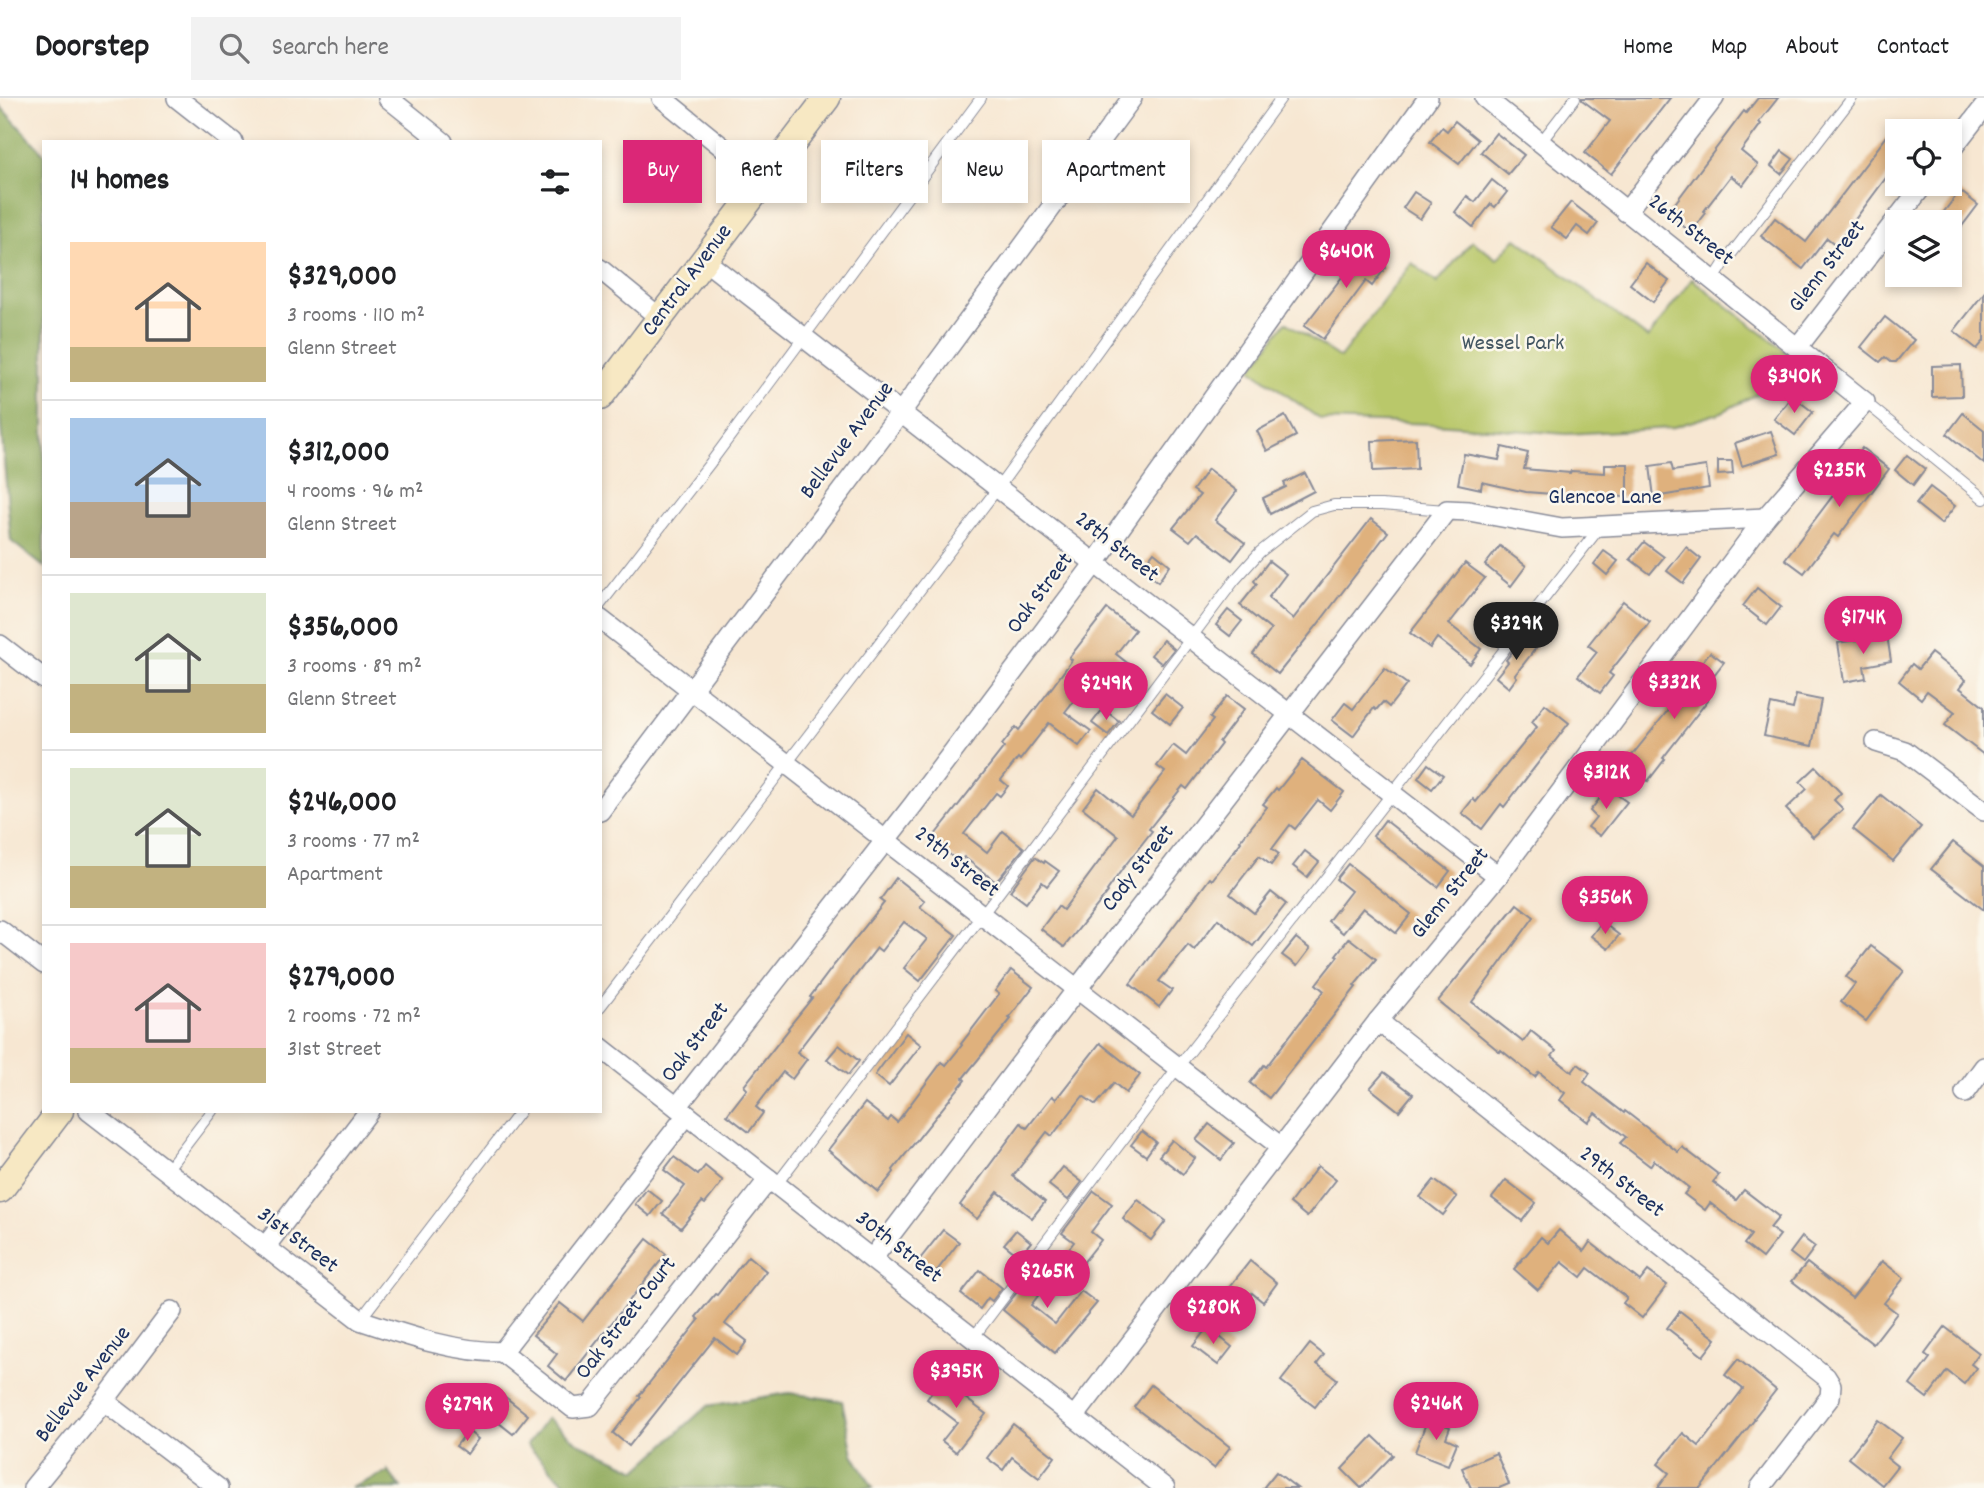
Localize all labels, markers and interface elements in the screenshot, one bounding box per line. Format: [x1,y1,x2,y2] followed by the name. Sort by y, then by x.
[191,17,681,80] search box
[35,25,149,72] text: Doorstep
[215,29,253,67] icon: search
[271,30,389,67] text: Search here
[1623,31,1673,65] text: Home
[1711,31,1747,65] text: Map
[1785,31,1839,65] text: About
[1877,31,1949,65] text: Contact
[1885,119,1962,287] map controls
[1885,119,1962,196] button: locate
[623,140,702,203] chip: Buy
[716,140,807,203] chip: Rent
[821,140,928,203] chip: Filters
[942,140,1028,203] chip: New
[1042,140,1190,203] chip: Apartment
[70,161,169,204] text: 14 homes
[536,163,574,201] icon: filters
[1640,187,1740,275] street label: 26th Street
[1885,210,1962,287] button: layers
[1781,214,1875,320] street label: Glenn Street
[635,218,741,344] street label: Central Avenue
[1297,230,1395,290] pin: $640K
[1318,236,1374,269] text: $640K
[287,257,397,300] text: $329,000
[126,270,210,354] icon: home
[287,300,425,333] text: 3 rooms · 110 m²
[1462,328,1564,361] park label: Wessel Park
[287,333,397,366] text: Glenn Street
[1745,356,1843,415] pin: $340K
[1767,361,1821,394] text: $340K
[793,375,903,507] street label: Bellevue Avenue
[287,433,390,476] text: $312,000
[126,446,210,530] icon: home
[1790,450,1888,509] pin: $235K
[1812,455,1866,488] text: $235K
[287,476,423,509] text: 4 rooms · 96 m²
[1548,482,1662,515] street label: Glencoe Lane
[1067,504,1165,592] street label: 28th Street
[287,509,397,542] text: Glenn Street
[999,546,1083,642] street label: Oak Street
[1814,596,1912,656] pin: $174K
[1467,602,1565,662] pin: $329K
[1840,602,1886,635] text: $174K
[287,608,399,651] text: $356,000
[1489,608,1543,641] text: $329K
[126,621,210,705] icon: home
[287,651,422,684] text: 3 rooms · 89 m²
[1057,662,1155,722] pin: $249K
[1625,662,1723,721] pin: $332K
[1648,667,1700,700] text: $332K
[1080,668,1132,701] text: $249K
[287,684,397,717] text: Glenn Street
[1557,752,1655,811] pin: $312K
[1582,757,1630,790] text: $312K
[287,783,397,826] text: $246,000
[126,796,210,880] icon: home
[1094,818,1184,920] street label: Cody Street
[906,819,1006,907] street label: 29th Street
[287,826,420,859] text: 3 rooms · 77 m²
[1404,841,1498,947] street label: Glenn Street
[287,859,383,892] text: Apartment
[1556,876,1654,936] pin: $356K
[1578,882,1632,915] text: $356K
[287,958,395,1001] text: $279,000
[126,971,210,1055] icon: home
[654,996,738,1090] street label: Oak Street
[287,1001,421,1034] text: 2 rooms · 72 m²
[287,1034,382,1067] text: 31st Street
[1571,1139,1671,1227] street label: 29th Street
[249,1199,345,1283] street label: 31st Street
[847,1203,949,1293] street label: 30th Street
[568,1250,686,1388] street label: Oak Street Court
[998,1250,1096,1310] pin: $265K
[1020,1256,1074,1289] text: $265K
[1164,1286,1262,1346] pin: $280K
[1186,1292,1240,1325] text: $280K
[28,1320,140,1450] street label: Bellevue Avenue
[907,1350,1005,1410] pin: $395K
[929,1356,983,1389] text: $395K
[1387,1382,1485,1442] pin: $246K
[418,1384,516,1443] pin: $279K
[1409,1388,1463,1421] text: $246K
[441,1389,493,1422] text: $279K

